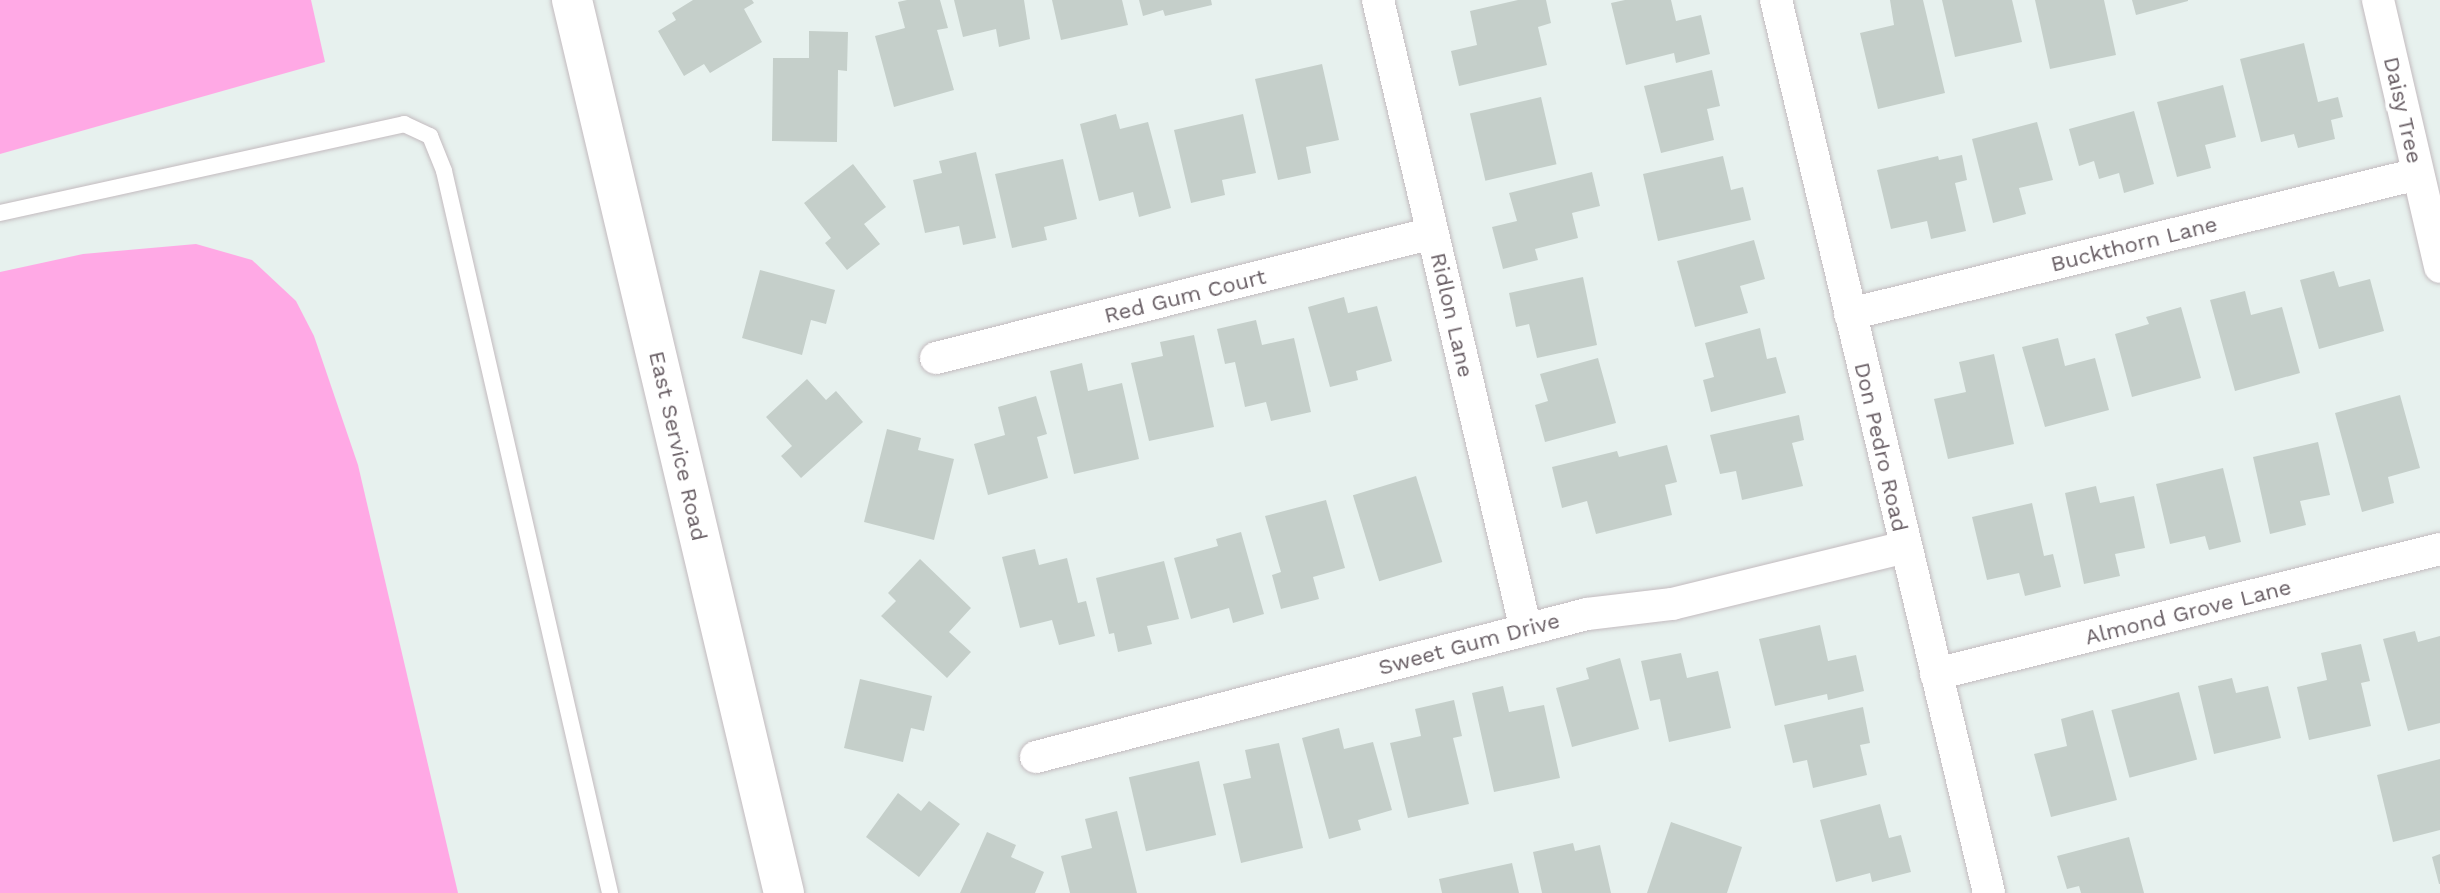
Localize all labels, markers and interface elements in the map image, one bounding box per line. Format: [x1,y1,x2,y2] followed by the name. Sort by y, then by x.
[2378,54,2428,166] street label: Daisy Tree
[2048,211,2220,277] street label: Buckthorn Lane
[1425,250,1479,380] street label: Ridlon Lane
[1101,263,1269,329] street label: Red Gum Court
[643,348,713,544] street label: East Service Road
[1849,360,1913,534] street label: Don Pedro Road
[2082,574,2294,650] street label: Almond Grove Lane
[1375,607,1563,681] street label: Sweet Gum Drive

